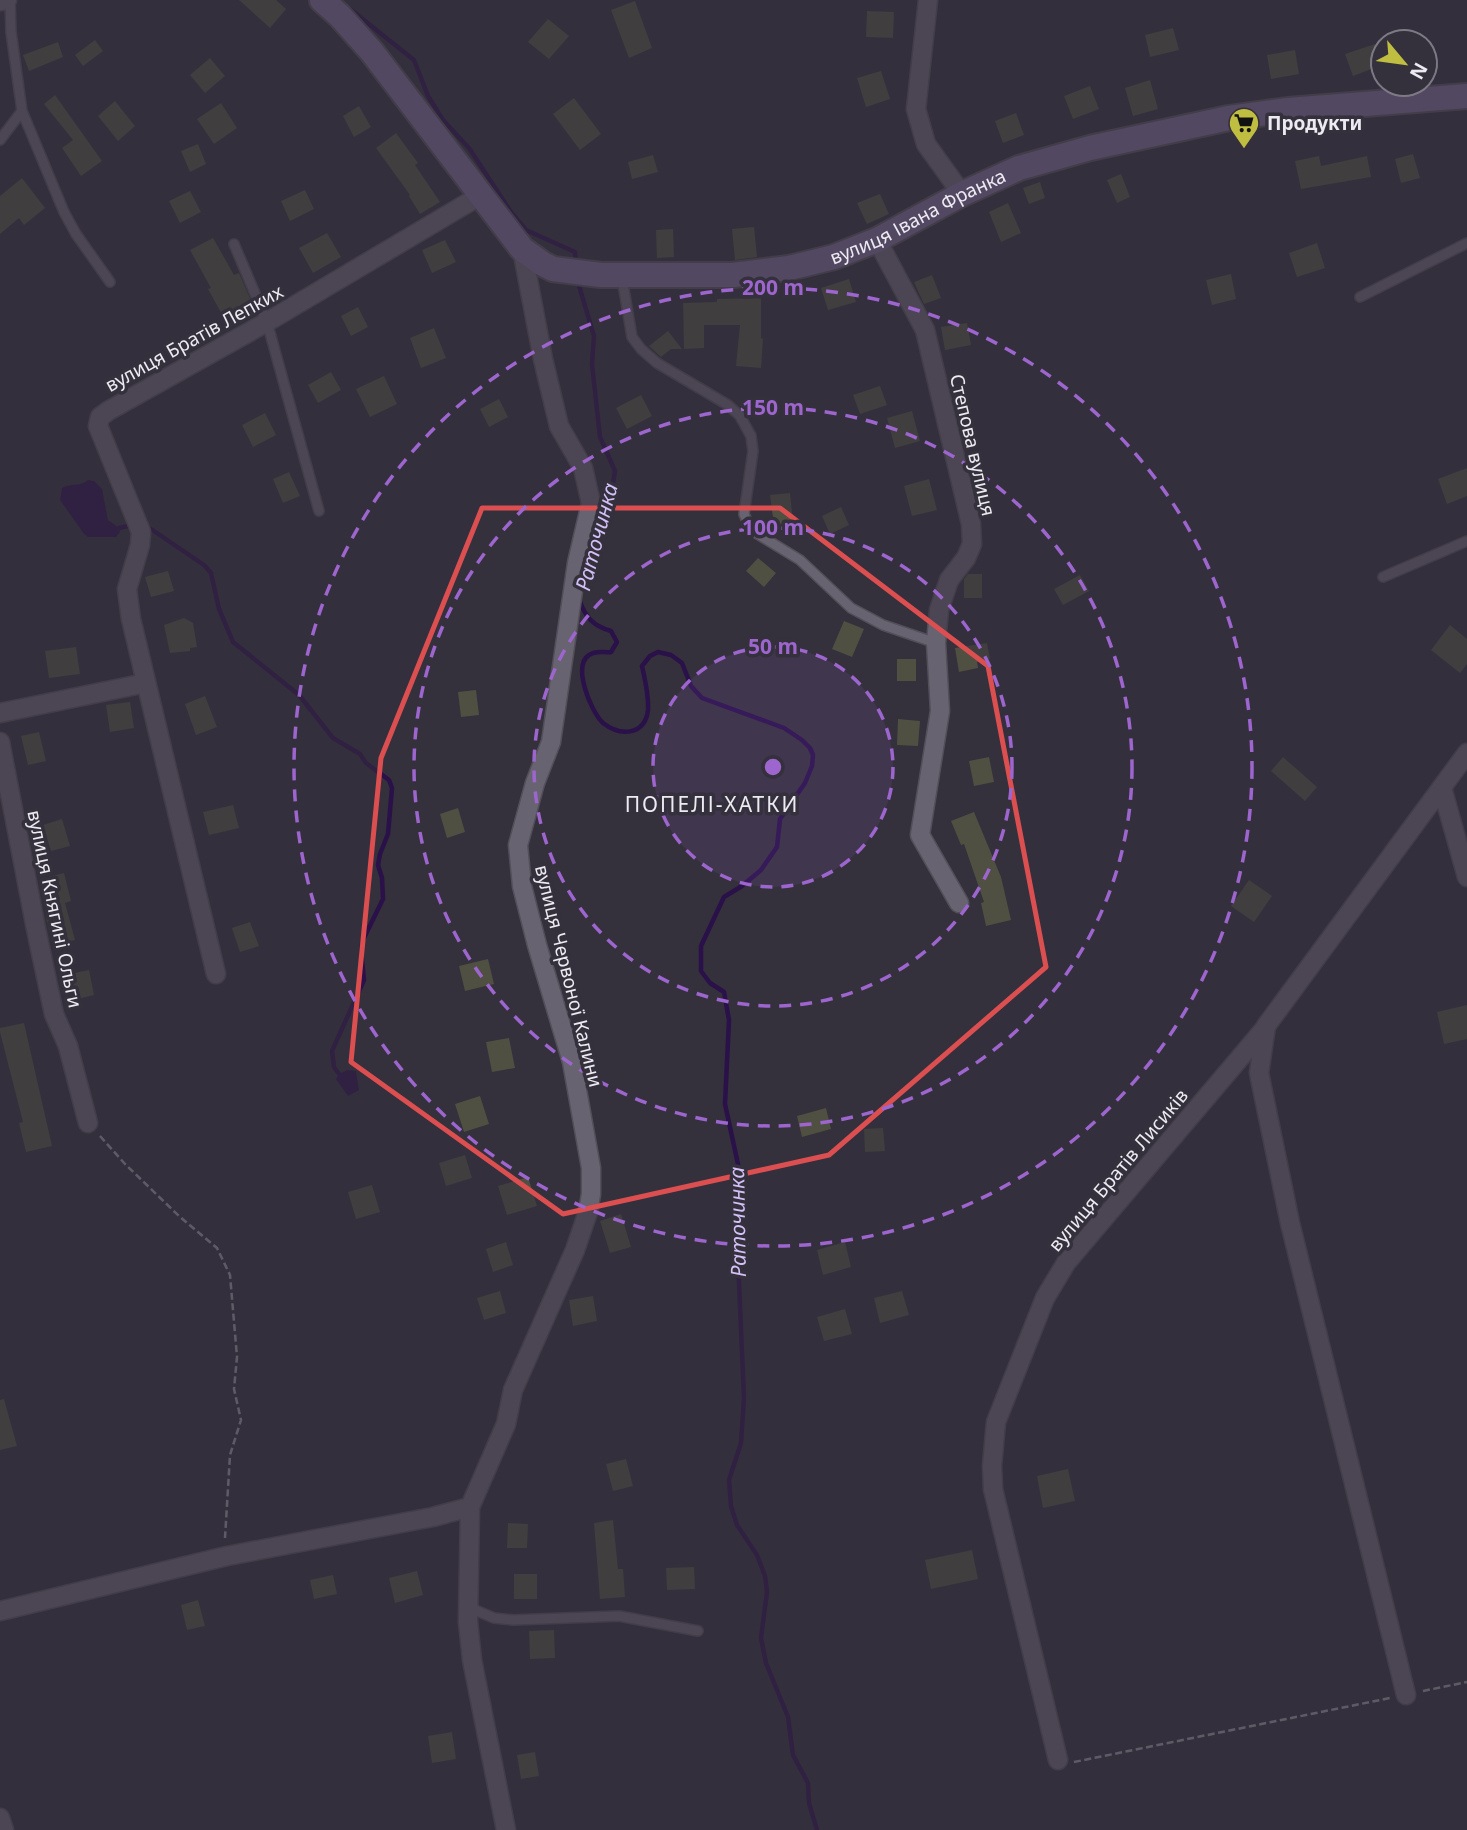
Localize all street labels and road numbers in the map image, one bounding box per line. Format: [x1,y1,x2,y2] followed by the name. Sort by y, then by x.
[826,163,1010,270] street label: вулиця Івана Франка
[100,278,288,398] street label: вулиця Братів Лепких
[944,371,1002,519] street label: Степова вулиця
[21,808,89,1010] street label: вулиця Княгині Ольги
[529,862,609,1090] street label: вулиця Червоної Калини
[1042,1083,1194,1257] street label: вулиця Братів Лисиків

